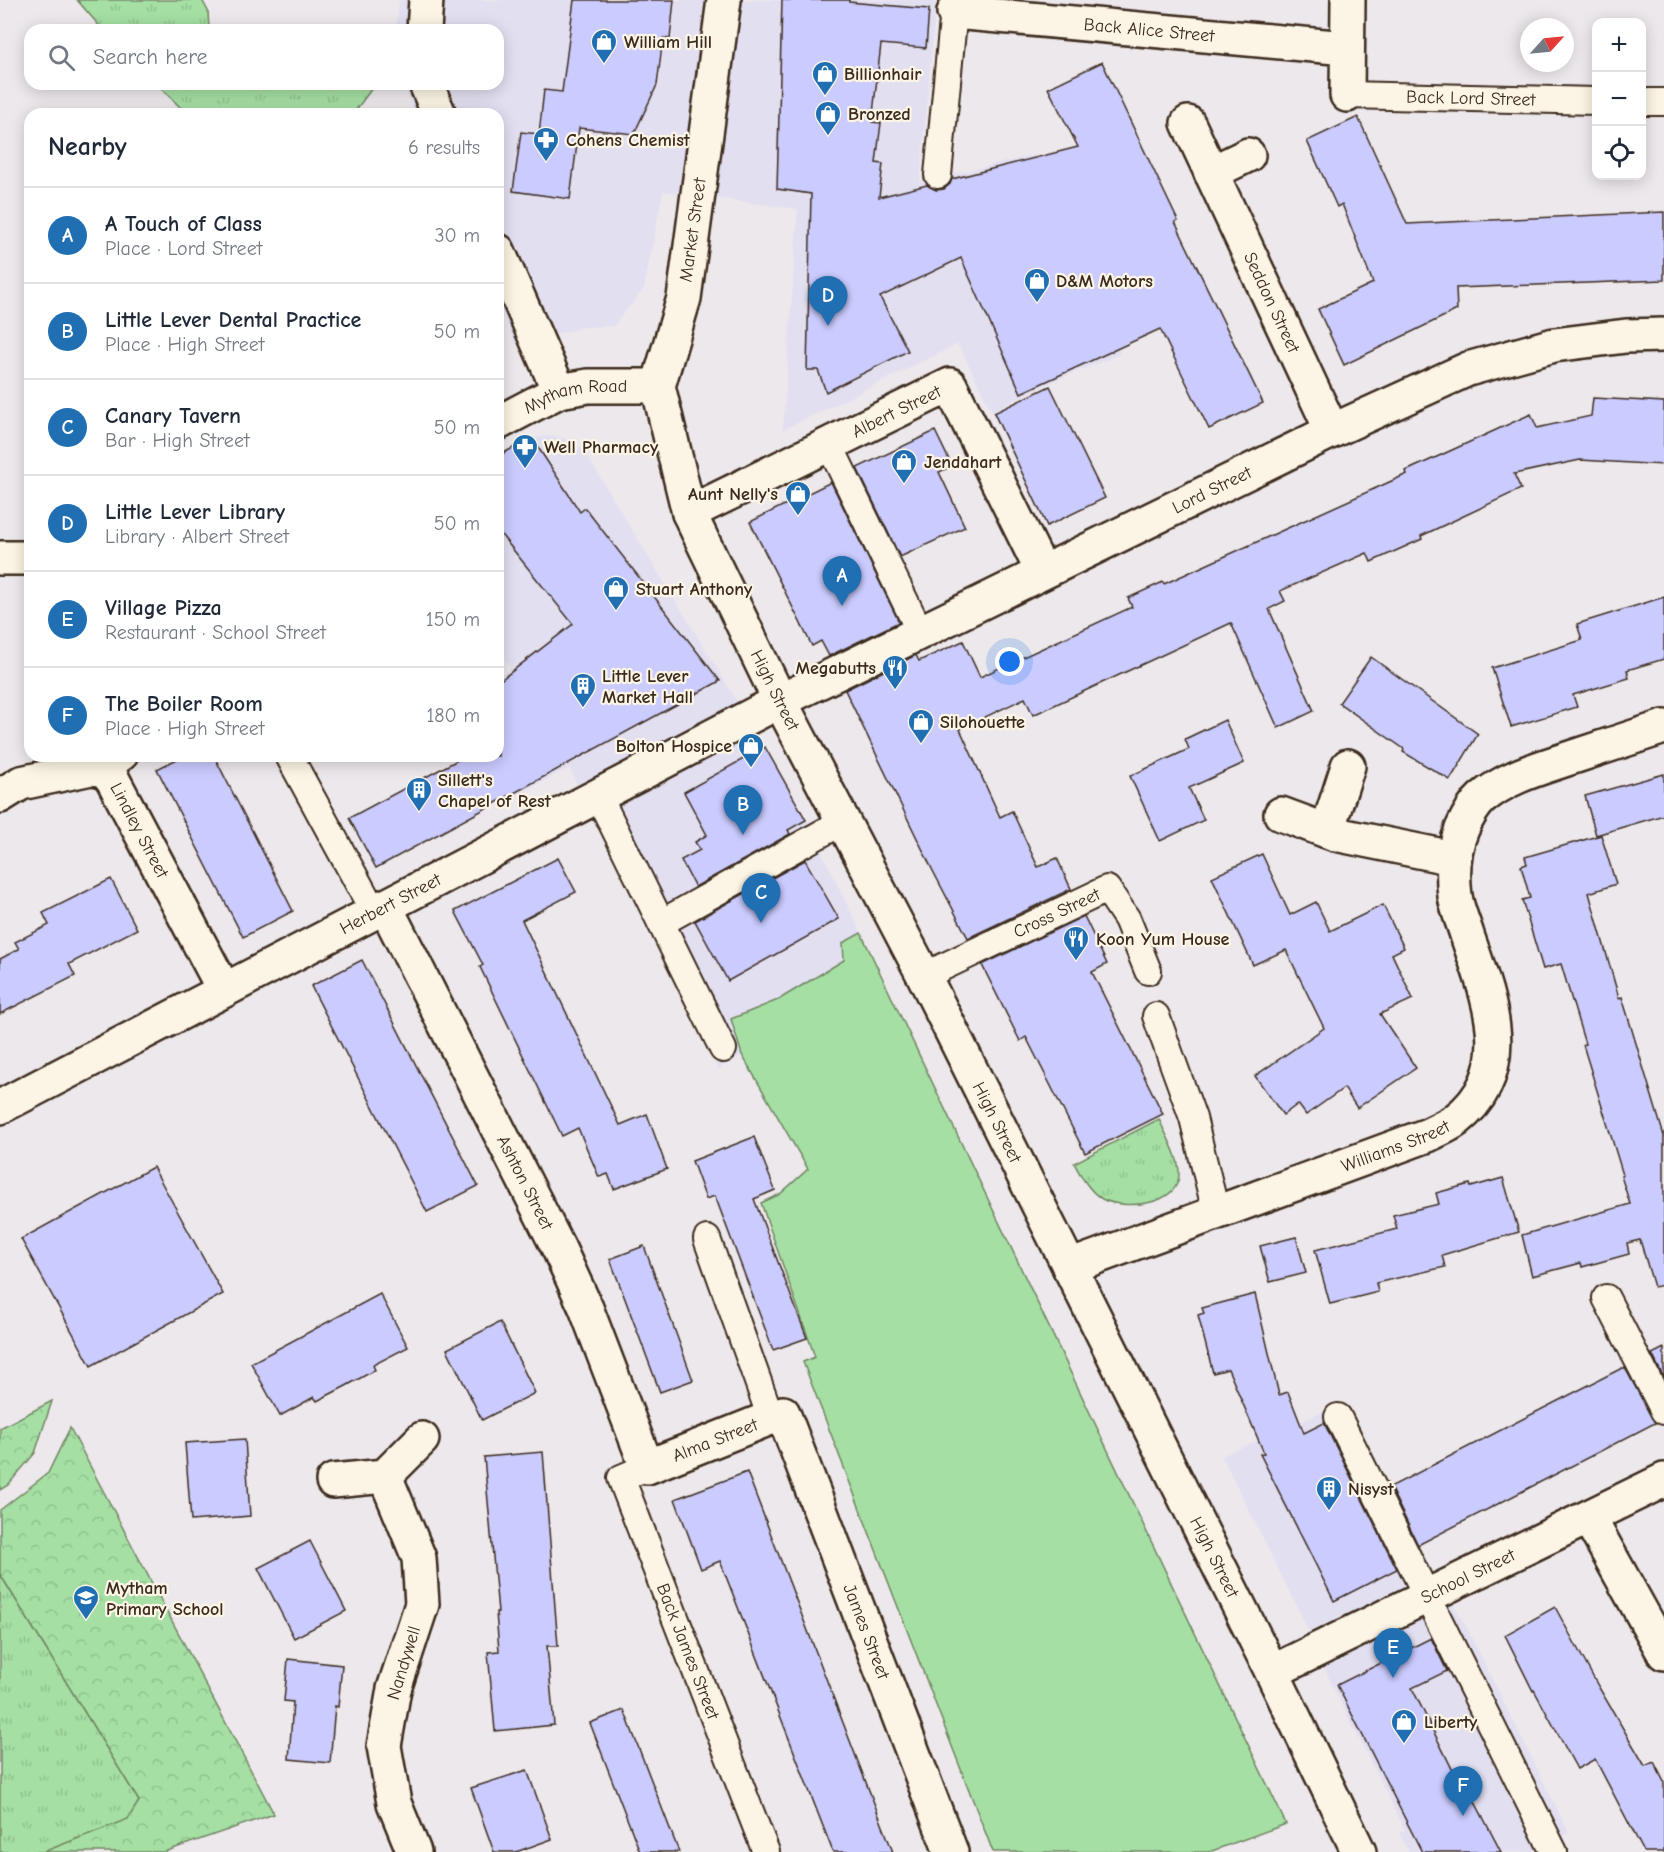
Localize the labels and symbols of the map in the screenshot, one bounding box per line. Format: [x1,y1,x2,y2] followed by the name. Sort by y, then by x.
[1083,13,1216,46] street label: Back Alice Street
[1520,18,1574,72] north arrow
[589,27,619,65] shop icon: William Hill
[624,32,712,53] place label: William Hill
[810,59,840,97] shop icon: Billionhair
[844,64,922,85] place label: Billionhair
[1406,86,1537,110] street label: Back Lord Street
[813,99,843,137] shop icon: Bronzed
[848,104,911,125] place label: Bronzed
[531,125,561,163] pharmacy icon: Cohens Chemist
[566,130,691,151] place label: Cohens Chemist
[675,176,711,284] street label: Market Street
[1239,249,1305,357] street label: Seddon Street
[1022,266,1052,304] shop icon: D&M Motors
[1056,271,1153,292] place label: D&M Motors
[808,276,848,326] pin: D
[520,376,627,418] street label: Mytham Road
[848,380,945,442] street label: Albert Street
[510,432,540,470] pharmacy icon: Well Pharmacy
[544,437,659,458] place label: Well Pharmacy
[889,447,919,485] shop icon: Jendahart
[924,452,1003,473] place label: Jendahart
[1169,461,1256,518] street label: Lord Street
[783,479,813,517] shop icon: Aunt Nelly's
[688,484,778,505] place label: Aunt Nelly's
[822,556,862,606] pin: A
[601,574,631,612] shop icon: Stuart Anthony
[636,579,753,600] place label: Stuart Anthony
[746,646,804,735] street label: High Street
[995,647,1024,676] your location
[880,653,910,691] restaurant icon: Megabutts
[795,658,876,679] place label: Megabutts
[602,666,693,708] place label: Little Lever Market Hall
[568,671,598,709] building icon: Little Lever Market Hall
[906,707,936,745] shop icon: Silohouette
[940,712,1025,733] place label: Silohouette
[736,731,766,769] shop icon: Bolton Hospice
[616,736,732,757] place label: Bolton Hospice
[438,770,552,812] place label: Sillett's Chapel of Rest
[404,775,434,813] building icon: Sillett's Chapel of Rest
[106,779,174,882] street label: Lindley Street
[724,786,762,835] pin: B
[336,868,445,939] street label: Herbert Street
[742,874,780,923] pin: C
[1010,883,1104,942] street label: Cross Street
[1061,924,1091,962] restaurant icon: Koon Yum House
[1096,929,1230,950] place label: Koon Yum House
[968,1078,1026,1167] street label: High Street
[1338,1115,1454,1177] street label: Williams Street
[493,1132,558,1234] street label: Ashton Street
[669,1413,761,1466] street label: Alma Street
[1314,1474,1344,1512] building icon: Nisyst
[1348,1479,1395,1500] place label: Nisyst
[1186,1513,1244,1602] street label: High Street
[1417,1544,1519,1608] street label: School Street
[106,1578,224,1620] place label: Mytham Primary School
[652,1580,724,1723] street label: Back James Street
[839,1581,895,1683] street label: James Street
[71,1583,101,1621] school or university icon: Mytham Primary School
[383,1624,425,1702] street label: Nandywell
[1374,1628,1412,1678] pin: E
[1389,1707,1419,1745] shop icon: Liberty
[1424,1712,1478,1733] place label: Liberty
[1444,1766,1482,1816] pin: F

